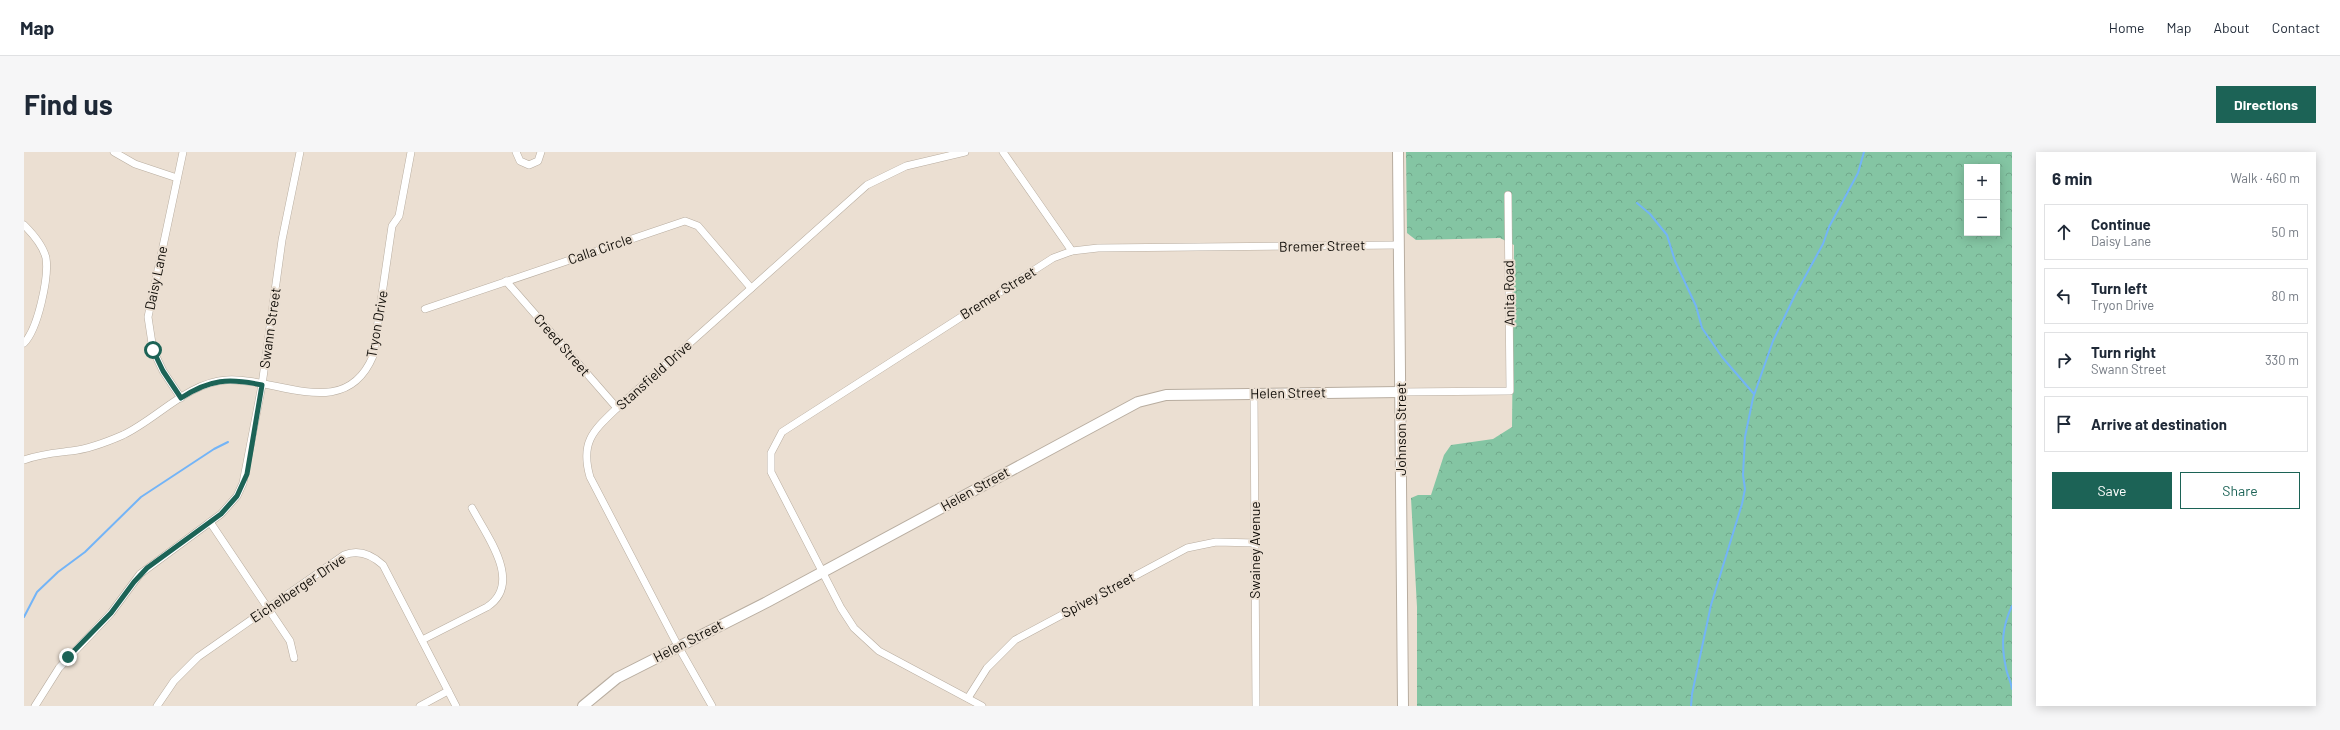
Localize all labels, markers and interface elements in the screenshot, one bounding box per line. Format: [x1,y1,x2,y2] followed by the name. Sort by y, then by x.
[20,16,54,39] text: Map
[2109,19,2145,36] text: Home
[2167,19,2191,36] text: Map
[2213,19,2250,36] text: About
[2272,19,2320,36] text: Contact
[2216,86,2316,123] button: Directions
[24,87,113,121] text: Find us
[1964,164,2000,236] map controls
[1964,164,2000,200] button: +
[2052,168,2092,188] text: 6 min
[2231,170,2300,186] text: Walk · 460 m
[1964,200,2000,236] button: −
[2091,215,2151,233] text: Continue
[2053,221,2075,243] icon: ahead
[2272,224,2299,240] text: 50 m
[565,230,634,267] street label: Calla Circle
[2091,233,2151,249] text: Daisy Lane
[1279,236,1365,255] street label: Bremer Street
[140,244,171,311] street label: Daisy Lane
[1499,260,1518,326] street label: Anita Road
[957,262,1039,323] street label: Bremer Street
[2091,279,2147,297] text: Turn left
[2053,285,2075,307] icon: left
[255,286,284,369] street label: Swann Street
[2272,288,2299,304] text: 80 m
[362,289,391,359] street label: Tryon Drive
[2091,297,2154,313] text: Tryon Drive
[531,310,594,379] street label: Creed Street
[612,336,695,413] street label: Stansfield Drive
[144,341,162,359] route start
[2091,343,2156,361] text: Turn right
[2053,349,2075,371] icon: right
[2265,352,2299,368] text: 330 m
[2091,361,2167,377] text: Swann Street
[1392,382,1409,476] street label: Johnson Street
[1250,383,1326,402] street label: Helen Street
[2053,413,2075,435] icon: arrive
[2091,415,2227,433] text: Arrive at destination
[937,463,1012,514] street label: Helen Street
[2052,472,2172,509] button: Save
[2180,472,2300,509] button: Share
[1246,501,1263,599] street label: Swainey Avenue
[247,549,349,626] street label: Eichelberger Drive
[1058,568,1137,621] street label: Spivey Street
[650,616,725,665] street label: Helen Street
[59,648,77,666] route end

